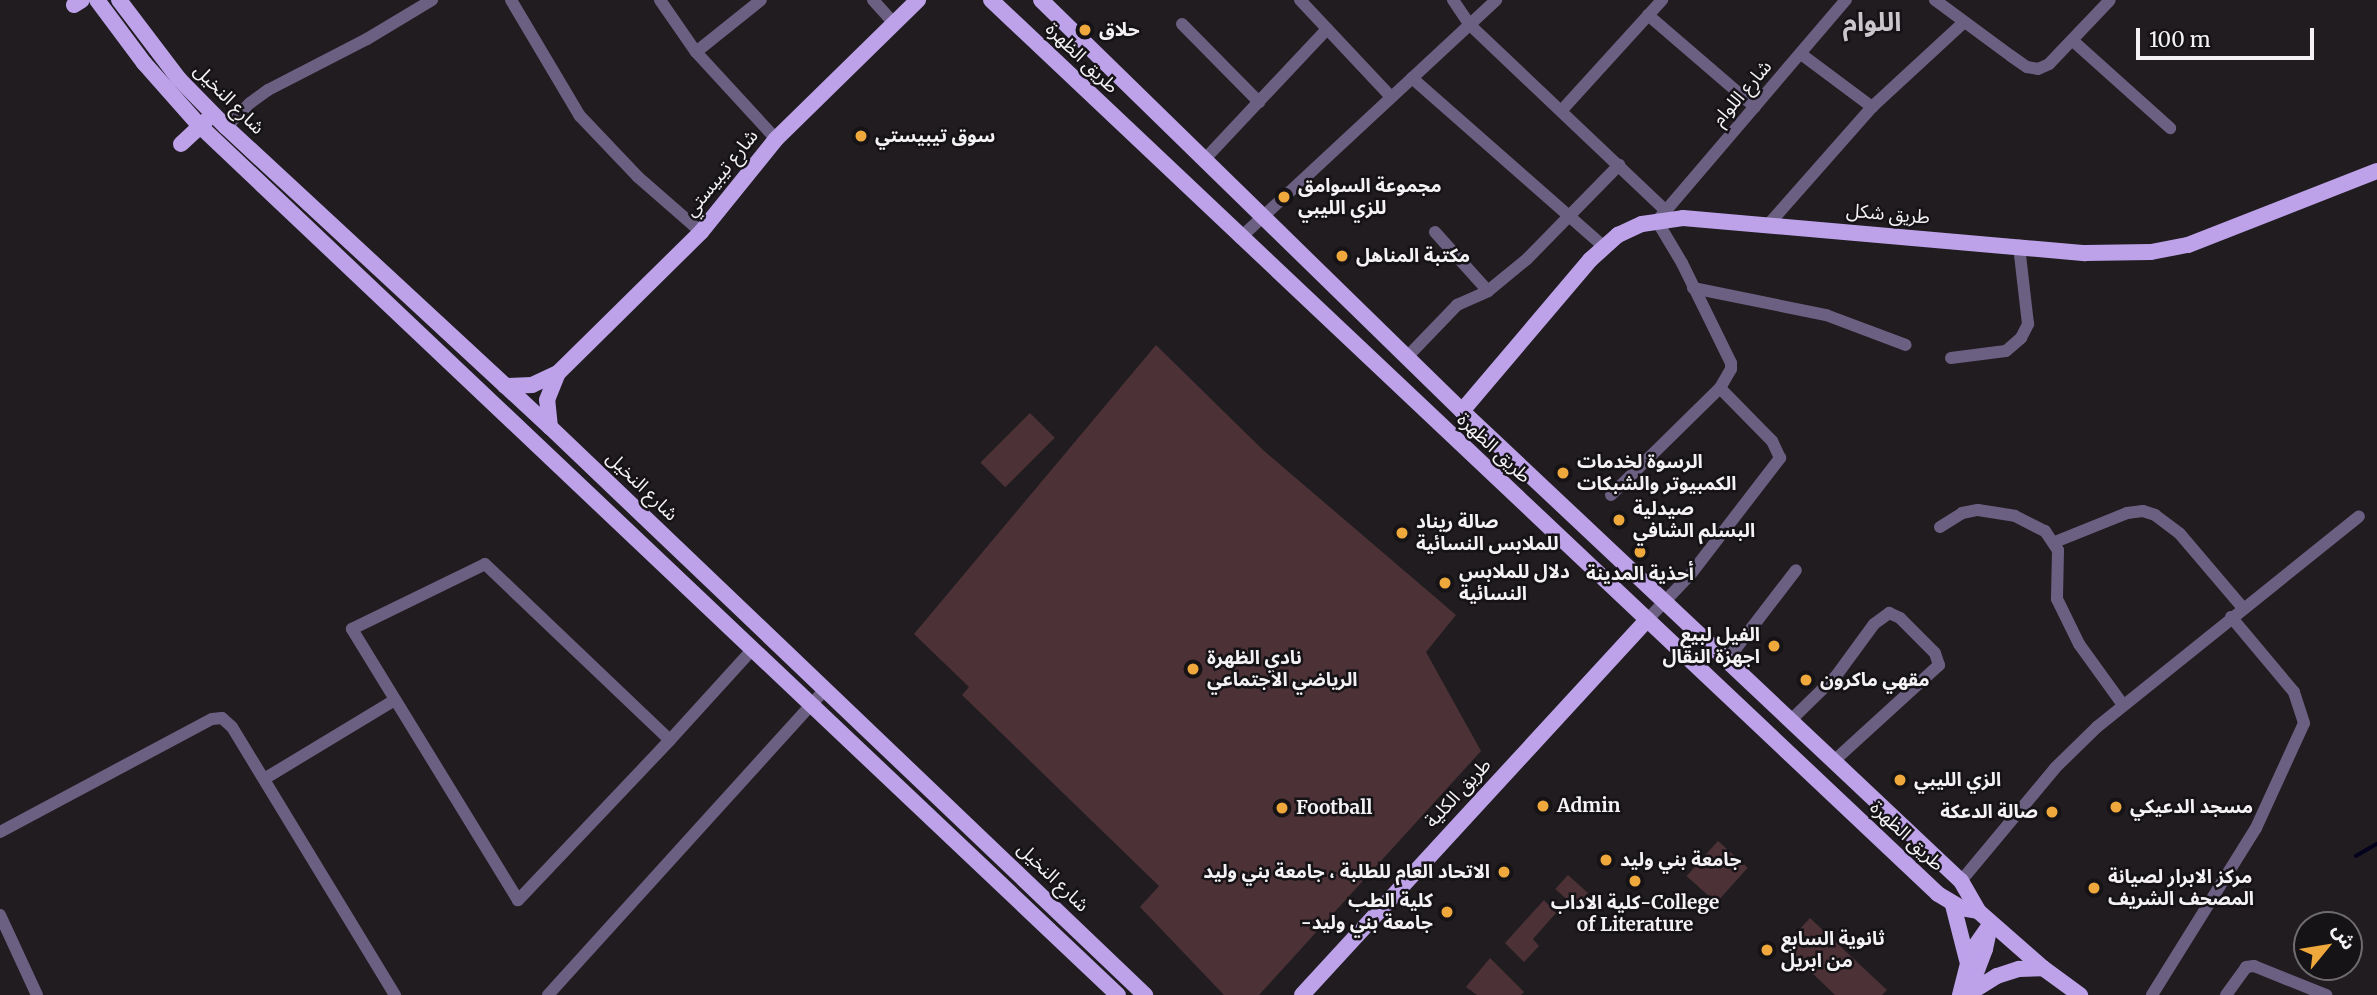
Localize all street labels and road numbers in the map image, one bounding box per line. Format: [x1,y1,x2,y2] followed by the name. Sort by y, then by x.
[1041,18,1123,98] street label: طريق الظهرة
[1707,56,1777,130] street label: شارع اللوام
[189,59,269,139] street label: شارع النخيل
[679,125,763,221] street label: شارع تيبيستي
[1845,199,1931,229] street label: طريق شكل
[1452,408,1536,488] street label: طريق الظهرة
[602,446,682,526] street label: شارع النخيل
[1420,754,1496,832] street label: طريق الكلية
[1865,796,1949,876] street label: طريق الظهرة
[1013,837,1093,917] street label: شارع النخيل

